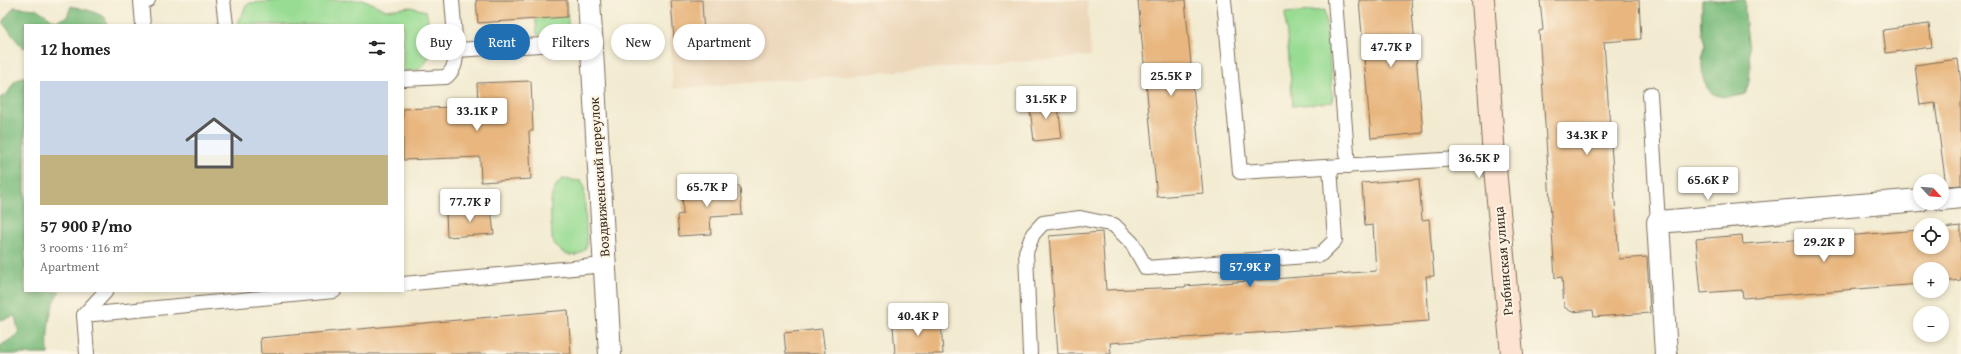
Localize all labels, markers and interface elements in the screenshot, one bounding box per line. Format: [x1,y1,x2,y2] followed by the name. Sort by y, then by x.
[416,24,466,60] chip: Buy
[474,24,530,60] chip: Rent
[538,24,603,60] chip: Filters
[611,24,665,60] chip: New
[673,24,765,60] chip: Apartment
[1354,34,1428,68] pin: 47.7K ₽
[40,36,111,61] text: 12 homes
[366,37,388,59] icon: filters
[1370,37,1412,56] text: 47.7K ₽
[1134,63,1208,97] pin: 25.5K ₽
[1150,66,1192,85] text: 25.5K ₽
[1009,86,1083,120] pin: 31.5K ₽
[1025,89,1067,108] text: 31.5K ₽
[583,96,615,258] street label: Воздвиженский переулок
[440,98,514,132] pin: 33.1K ₽
[456,101,498,120] text: 33.1K ₽
[178,107,250,179] icon: home
[1550,122,1624,156] pin: 34.3K ₽
[1566,125,1608,144] text: 34.3K ₽
[1442,145,1516,179] pin: 36.5K ₽
[1458,148,1500,167] text: 36.5K ₽
[1671,167,1745,201] pin: 65.6K ₽
[1687,170,1729,189] text: 65.6K ₽
[670,174,744,208] pin: 65.7K ₽
[1913,174,1949,210] north arrow
[1913,174,1949,342] map controls
[686,177,728,196] text: 65.7K ₽
[433,189,507,223] pin: 77.7K ₽
[449,192,491,211] text: 77.7K ₽
[1488,205,1518,316] street label: Рыбинская улица
[40,213,132,238] text: 57 900 ₽/mo
[1913,218,1949,254] button: locate
[1787,229,1861,263] pin: 29.2K ₽
[1803,232,1845,251] text: 29.2K ₽
[40,238,128,257] text: 3 rooms · 116 m²
[1213,254,1287,288] pin: 57.9K ₽
[40,257,100,276] text: Apartment
[1229,257,1271,276] text: 57.9K ₽
[1913,262,1949,298] button: +
[881,303,955,337] pin: 40.4K ₽
[897,306,939,325] text: 40.4K ₽
[1913,306,1949,342] button: −

